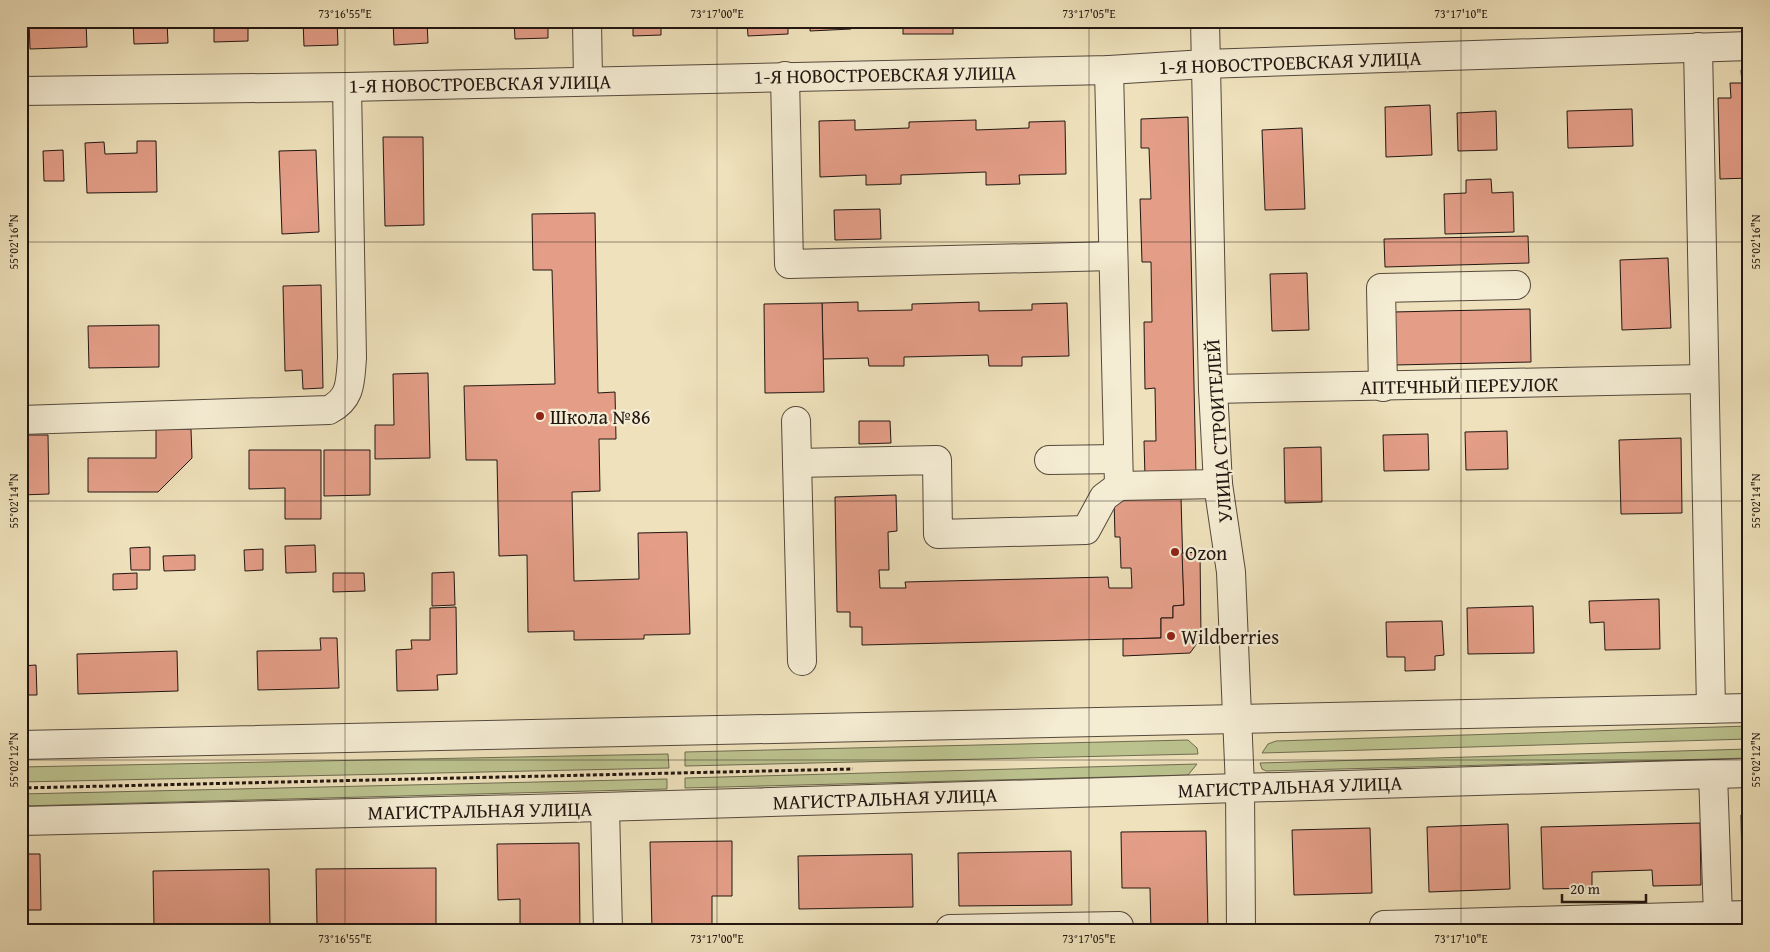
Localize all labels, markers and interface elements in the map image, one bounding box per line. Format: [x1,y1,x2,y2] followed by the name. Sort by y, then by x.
[318,5,372,22] text: 73°16'55"E
[690,5,744,22] text: 73°17'00"E
[1062,5,1116,22] text: 73°17'05"E
[1434,5,1488,22] text: 73°17'10"E
[1158,43,1422,81] street label: 1-Я НОВОСТРОЕВСКАЯ УЛИЦА
[753,57,1017,91] street label: 1-Я НОВОСТРОЕВСКАЯ УЛИЦА
[348,66,612,100] street label: 1-Я НОВОСТРОЕВСКАЯ УЛИЦА
[5,214,22,270] text: 55°02'16"N
[1747,214,1764,270] text: 55°02'16"N
[1197,338,1239,524] street label: УЛИЦА СТРОИТЕЛЕЙ
[1360,369,1559,401] street label: АПТЕЧНЫЙ ПЕРЕУЛОК
[550,402,650,431] place label: Школа №86
[534,410,546,422] marker: Школа №86
[5,473,22,529] text: 55°02'14"N
[1747,473,1764,529] text: 55°02'14"N
[1185,538,1227,567] place label: Ozon
[1169,546,1181,558] marker: Ozon
[1181,622,1279,651] place label: Wildberries
[1165,630,1177,642] marker: Wildberries
[5,732,22,788] text: 55°02'12"N
[1747,732,1764,788] text: 55°02'12"N
[1177,768,1403,804] street label: МАГИСТРАЛЬНАЯ УЛИЦА
[772,780,998,816] street label: МАГИСТРАЛЬНАЯ УЛИЦА
[367,794,593,826] street label: МАГИСТРАЛЬНАЯ УЛИЦА
[1562,872,1646,904] scale bar
[1570,878,1601,899] text: 20 m
[318,930,372,947] text: 73°16'55"E
[690,930,744,947] text: 73°17'00"E
[1062,930,1116,947] text: 73°17'05"E
[1434,930,1488,947] text: 73°17'10"E

